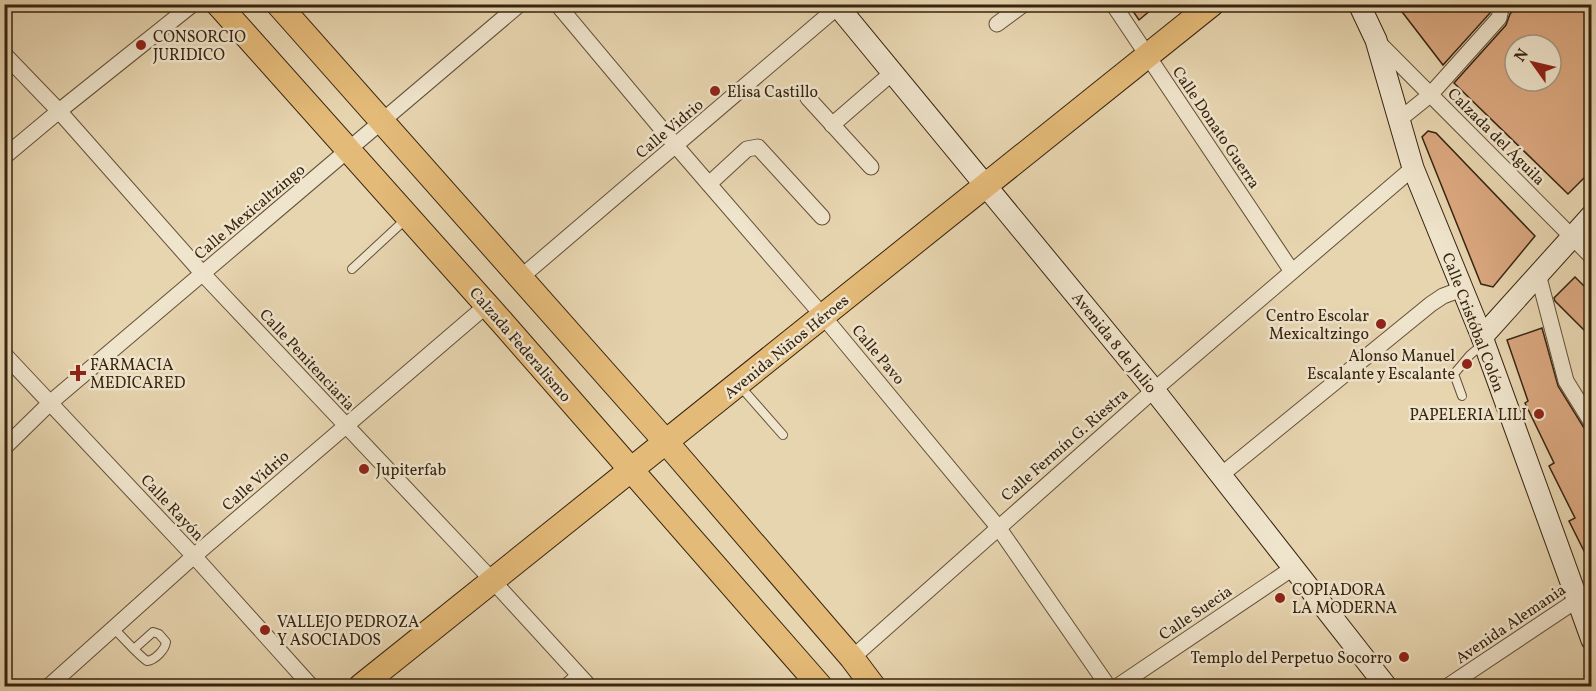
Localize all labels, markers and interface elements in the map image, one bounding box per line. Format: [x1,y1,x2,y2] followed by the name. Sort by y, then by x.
[153,27,246,67] place label: CONSORCIO JURIDICO
[1503,33,1563,93] north arrow
[134,38,148,52] marker: CONSORCIO JURIDICO
[1510,44,1535,67] text: N
[1166,63,1264,194] street label: Calle Donato Guerra
[727,82,818,104] place label: Elisa Castillo
[708,84,722,98] marker: Elisa Castillo
[1442,84,1549,191] street label: Calzada del Águila
[632,95,709,164] street label: Calle Vidrio
[190,160,310,266] street label: Calle Mexicaltzingo
[1435,250,1509,396] street label: Calle Cristóbal Colón
[463,283,576,407] street label: Calzada Federalismo
[1066,288,1161,398] street label: Avenida 8 de Julio
[720,290,854,405] street label: Avenida Niños Héroes
[254,305,360,416] street label: Calle Penitenciaria
[1266,306,1369,346] place label: Centro Escolar Mexicaltzingo
[1374,317,1388,331] marker: Centro Escolar Mexicaltzingo
[846,320,909,390] street label: Calle Pavo
[1307,346,1455,386] place label: Alonso Manuel Escalante y Escalante
[90,355,186,395] place label: FARMACIA MEDICARED
[1460,357,1474,371] marker: Alonso Manuel Escalante y Escalante
[71,366,85,380] marker: FARMACIA MEDICARED
[997,384,1134,507] street label: Calle Fermín G. Riestra
[1409,405,1527,427] place label: PAPELERIA LILI
[1532,407,1546,421] marker: PAPELERIA LILI
[218,446,295,517] street label: Calle Vidrio
[376,460,446,482] place label: Jupiterfab
[357,462,371,476] marker: Jupiterfab
[135,470,208,546] street label: Calle Rayón
[1292,580,1397,620] place label: COPIADORA LA MODERNA
[1452,580,1571,670] street label: Avenida Alemania
[1155,581,1237,646] street label: Calle Suecia
[1273,591,1287,605] marker: COPIADORA LA MODERNA
[277,612,419,652] place label: VALLEJO PEDROZA Y ASOCIADOS
[258,623,272,637] marker: VALLEJO PEDROZA Y ASOCIADOS
[1191,648,1392,670] place label: Templo del Perpetuo Socorro
[1397,650,1411,664] marker: Templo del Perpetuo Socorro

